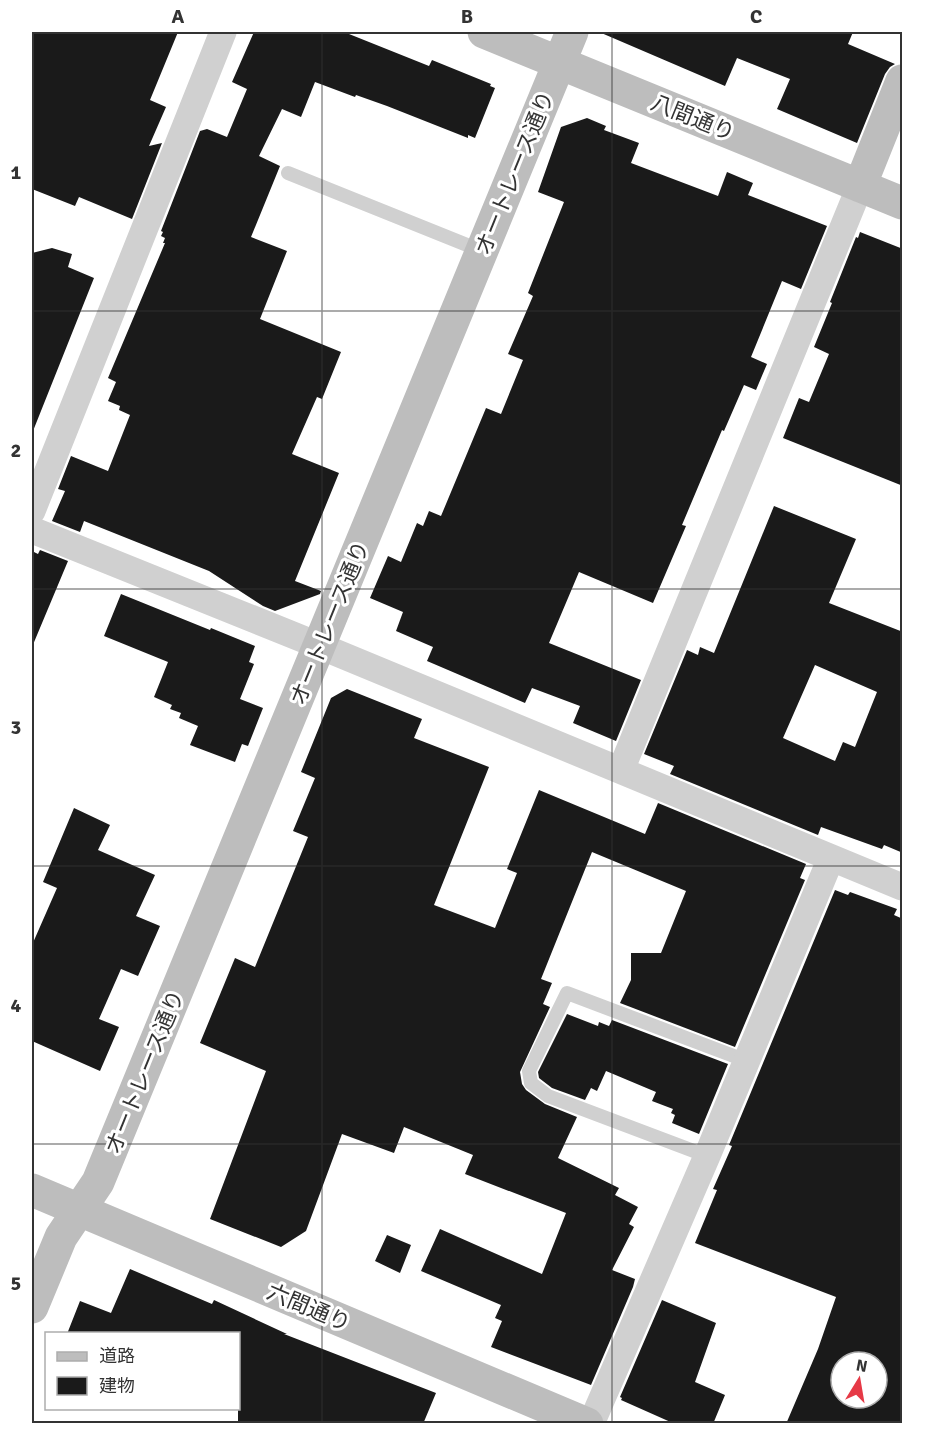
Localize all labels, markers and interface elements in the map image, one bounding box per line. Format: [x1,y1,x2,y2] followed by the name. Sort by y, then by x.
[172,4,185,29] text: A
[461,4,473,29] text: B
[750,4,762,29] text: C
[469,87,560,259] street label: オートレース通り
[647,88,739,146] street label: 八間通り
[11,160,22,185] text: 1
[11,438,21,463] text: 2
[284,537,375,709] street label: オートレース通り
[11,715,21,740] text: 3
[99,986,190,1158] street label: オートレース通り
[11,993,22,1018] text: 4
[11,1271,21,1296] text: 5
[263,1278,355,1337] street label: 六間通り
[45,1332,240,1410] legend
[99,1345,135,1367] text: 道路
[829,1350,889,1410] north arrow
[854,1355,869,1377] text: N
[99,1375,135,1397] text: 建物

